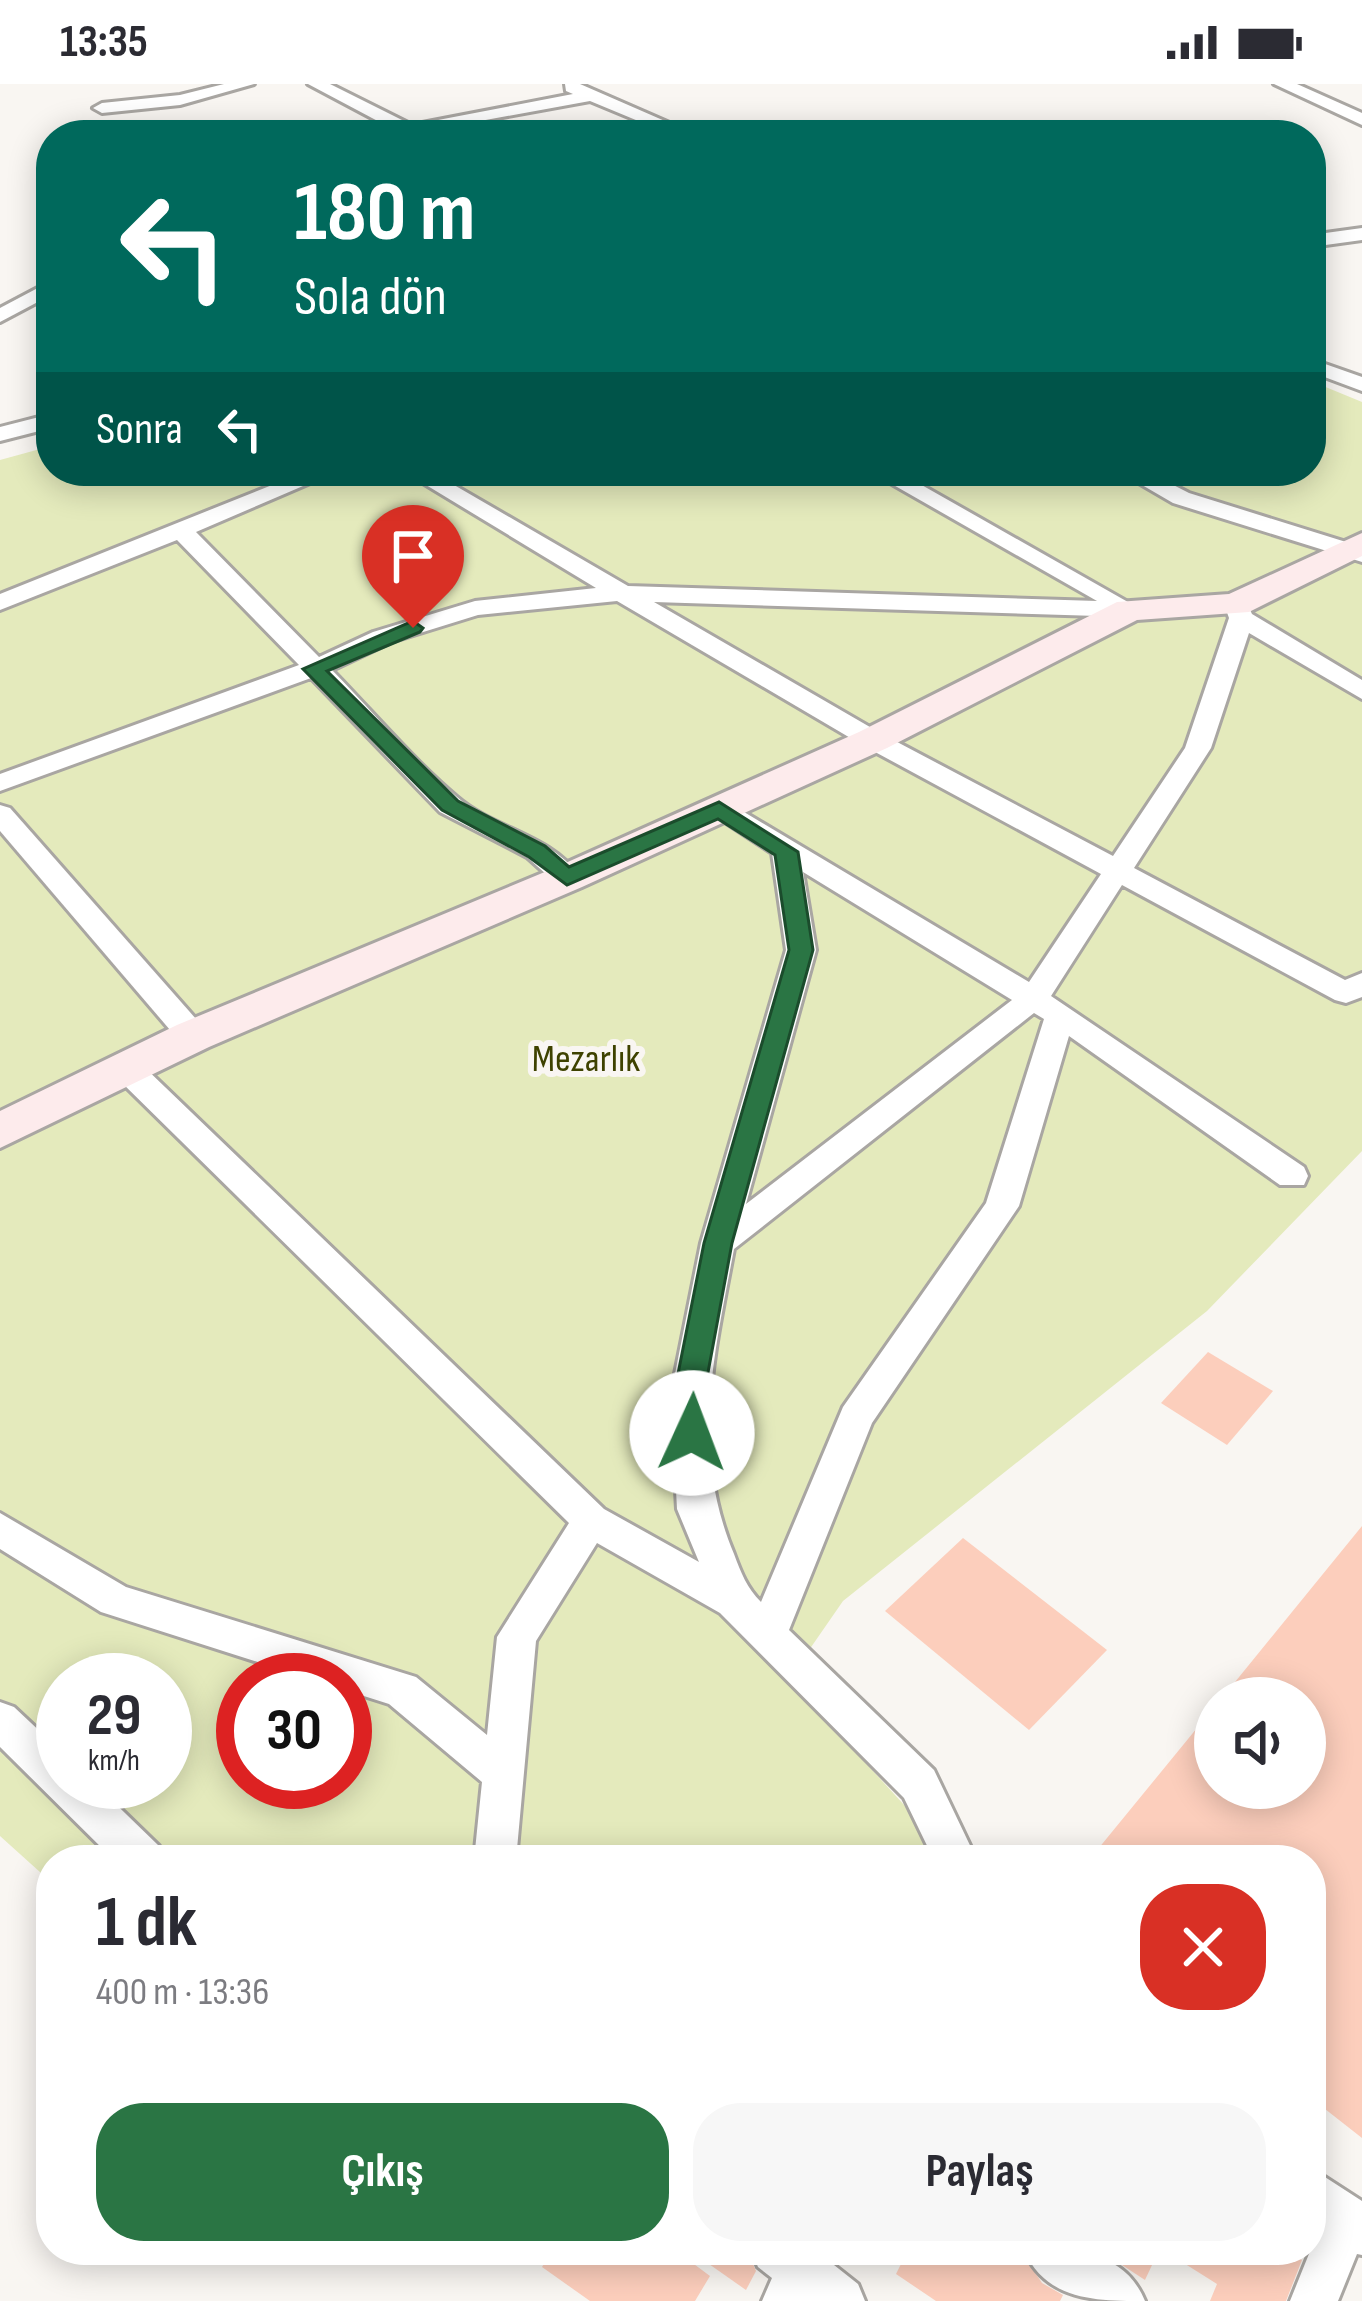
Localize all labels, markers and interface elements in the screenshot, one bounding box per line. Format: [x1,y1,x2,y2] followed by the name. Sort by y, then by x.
[60,15,148,70] text: 13:35
[294,163,475,264] text: 180 m
[96,168,252,324] icon: left
[294,265,447,330] text: Sola dön
[207,396,273,462] icon: left
[96,402,183,457] text: Sonra
[362,505,464,628] pin
[380,523,446,589] icon: arrive
[532,1036,640,1083] park label: Mezarlık
[629,1370,755,1496] position arrow
[216,1653,372,1809] speed limit sign: 30
[1194,1677,1326,1809] map controls
[1194,1677,1326,1809] button: sound
[87,1680,141,1752] text: 29
[88,1743,140,1779] text: km/h
[96,1880,197,1967] text: 1 dk
[1140,1884,1266,2010] button: close
[96,1969,269,2016] text: 400 m · 13:36
[96,2103,669,2241] button: Çıkış
[693,2103,1266,2241] button: Paylaş

